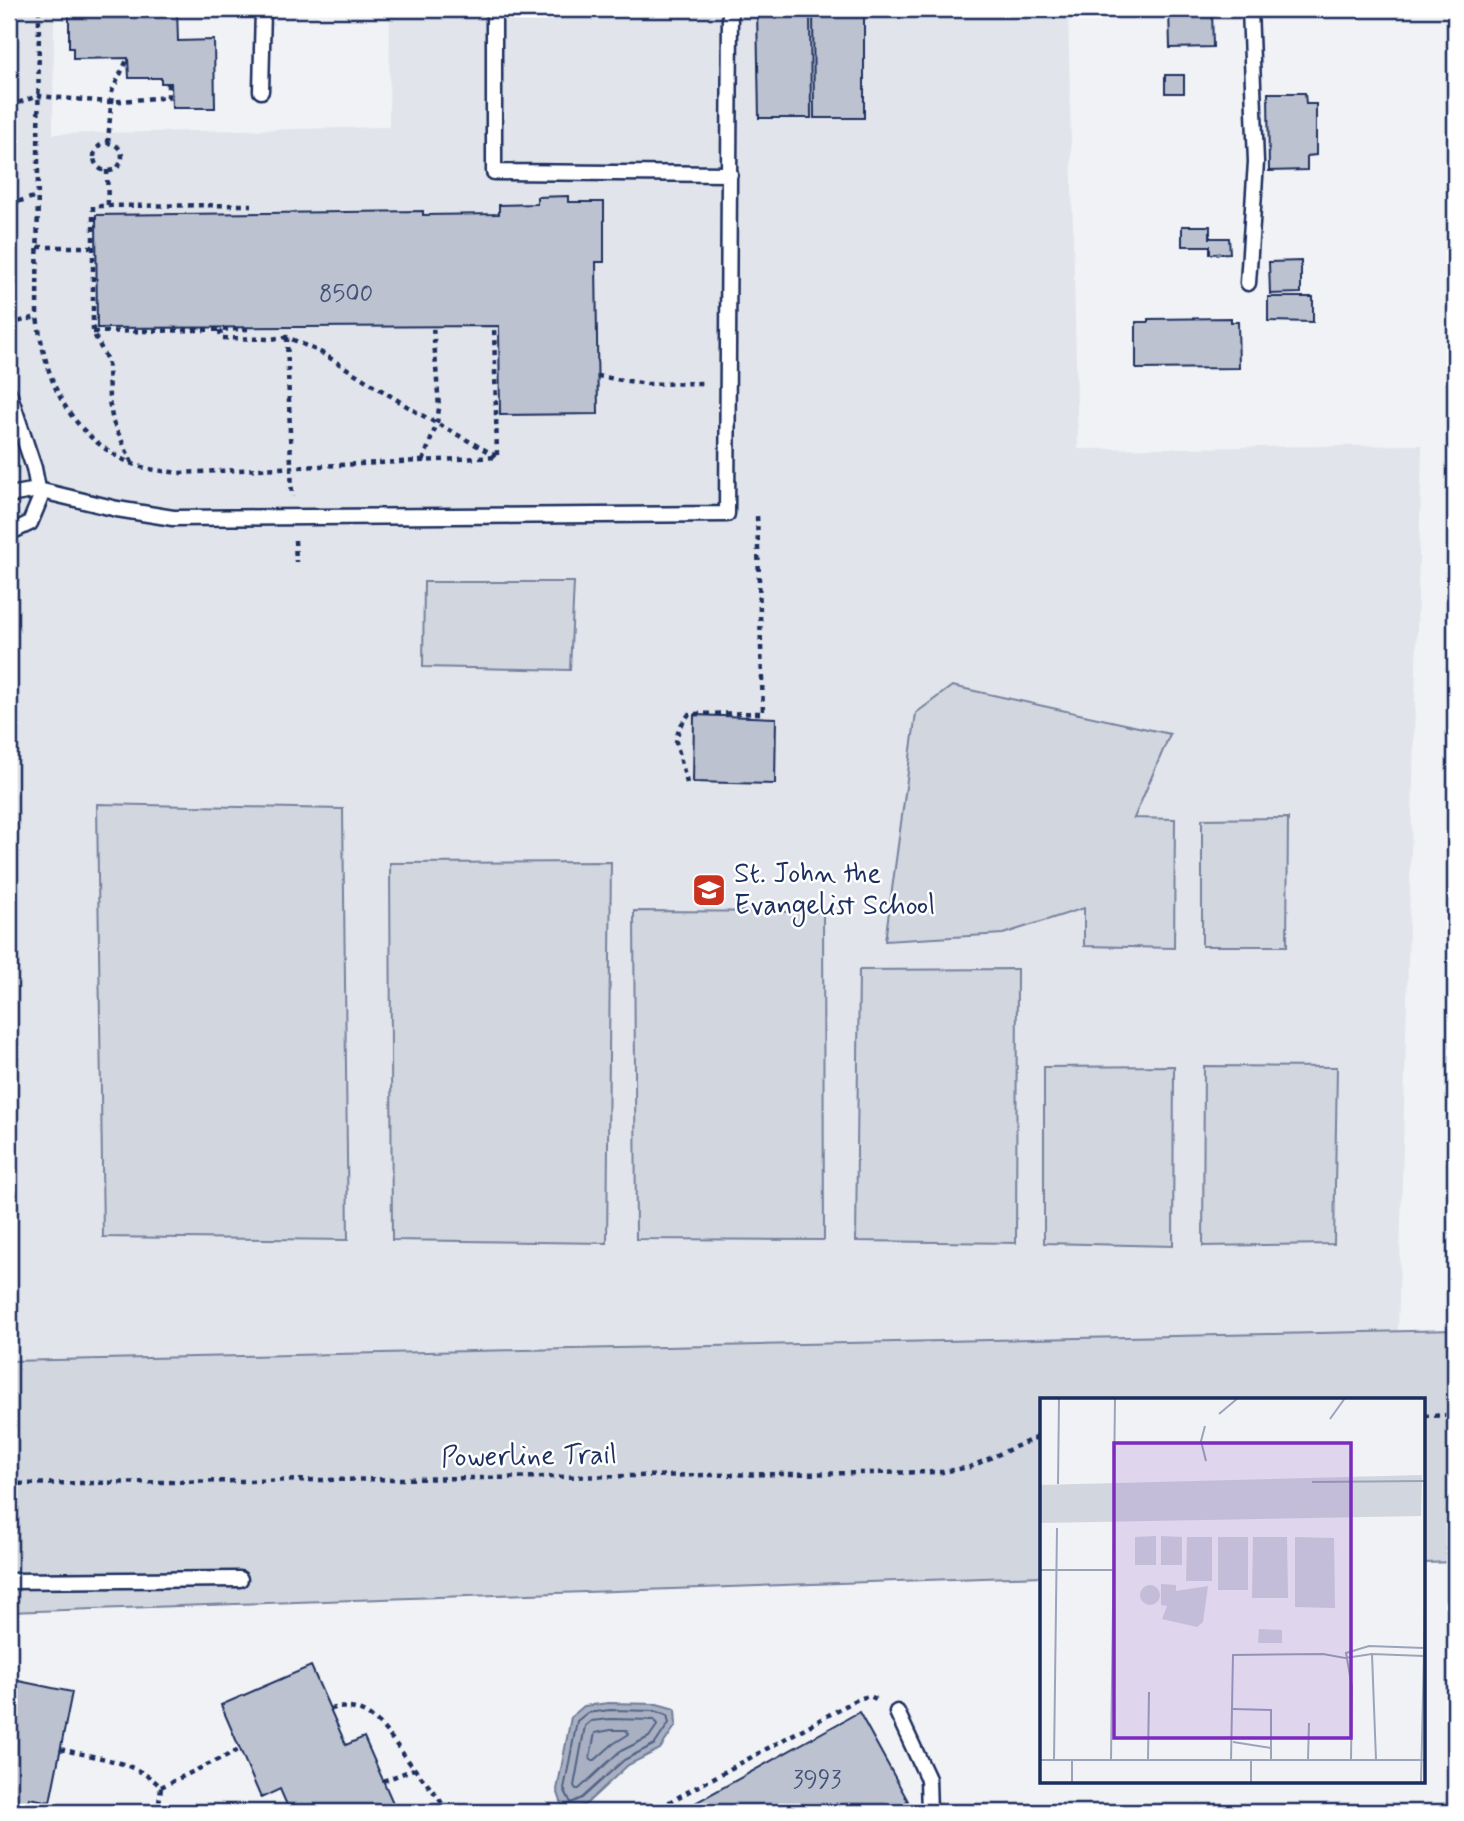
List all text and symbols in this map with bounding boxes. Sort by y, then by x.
house number: 8500 [319,279,373,310]
place label: St. John the Evangelist School [734,856,935,927]
school or university icon: St. John the Evangelist School [690,871,728,909]
inset map [1040,1398,1426,1783]
street label: Powerline Trail [441,1437,617,1477]
house number: 3993 [793,1765,841,1796]

